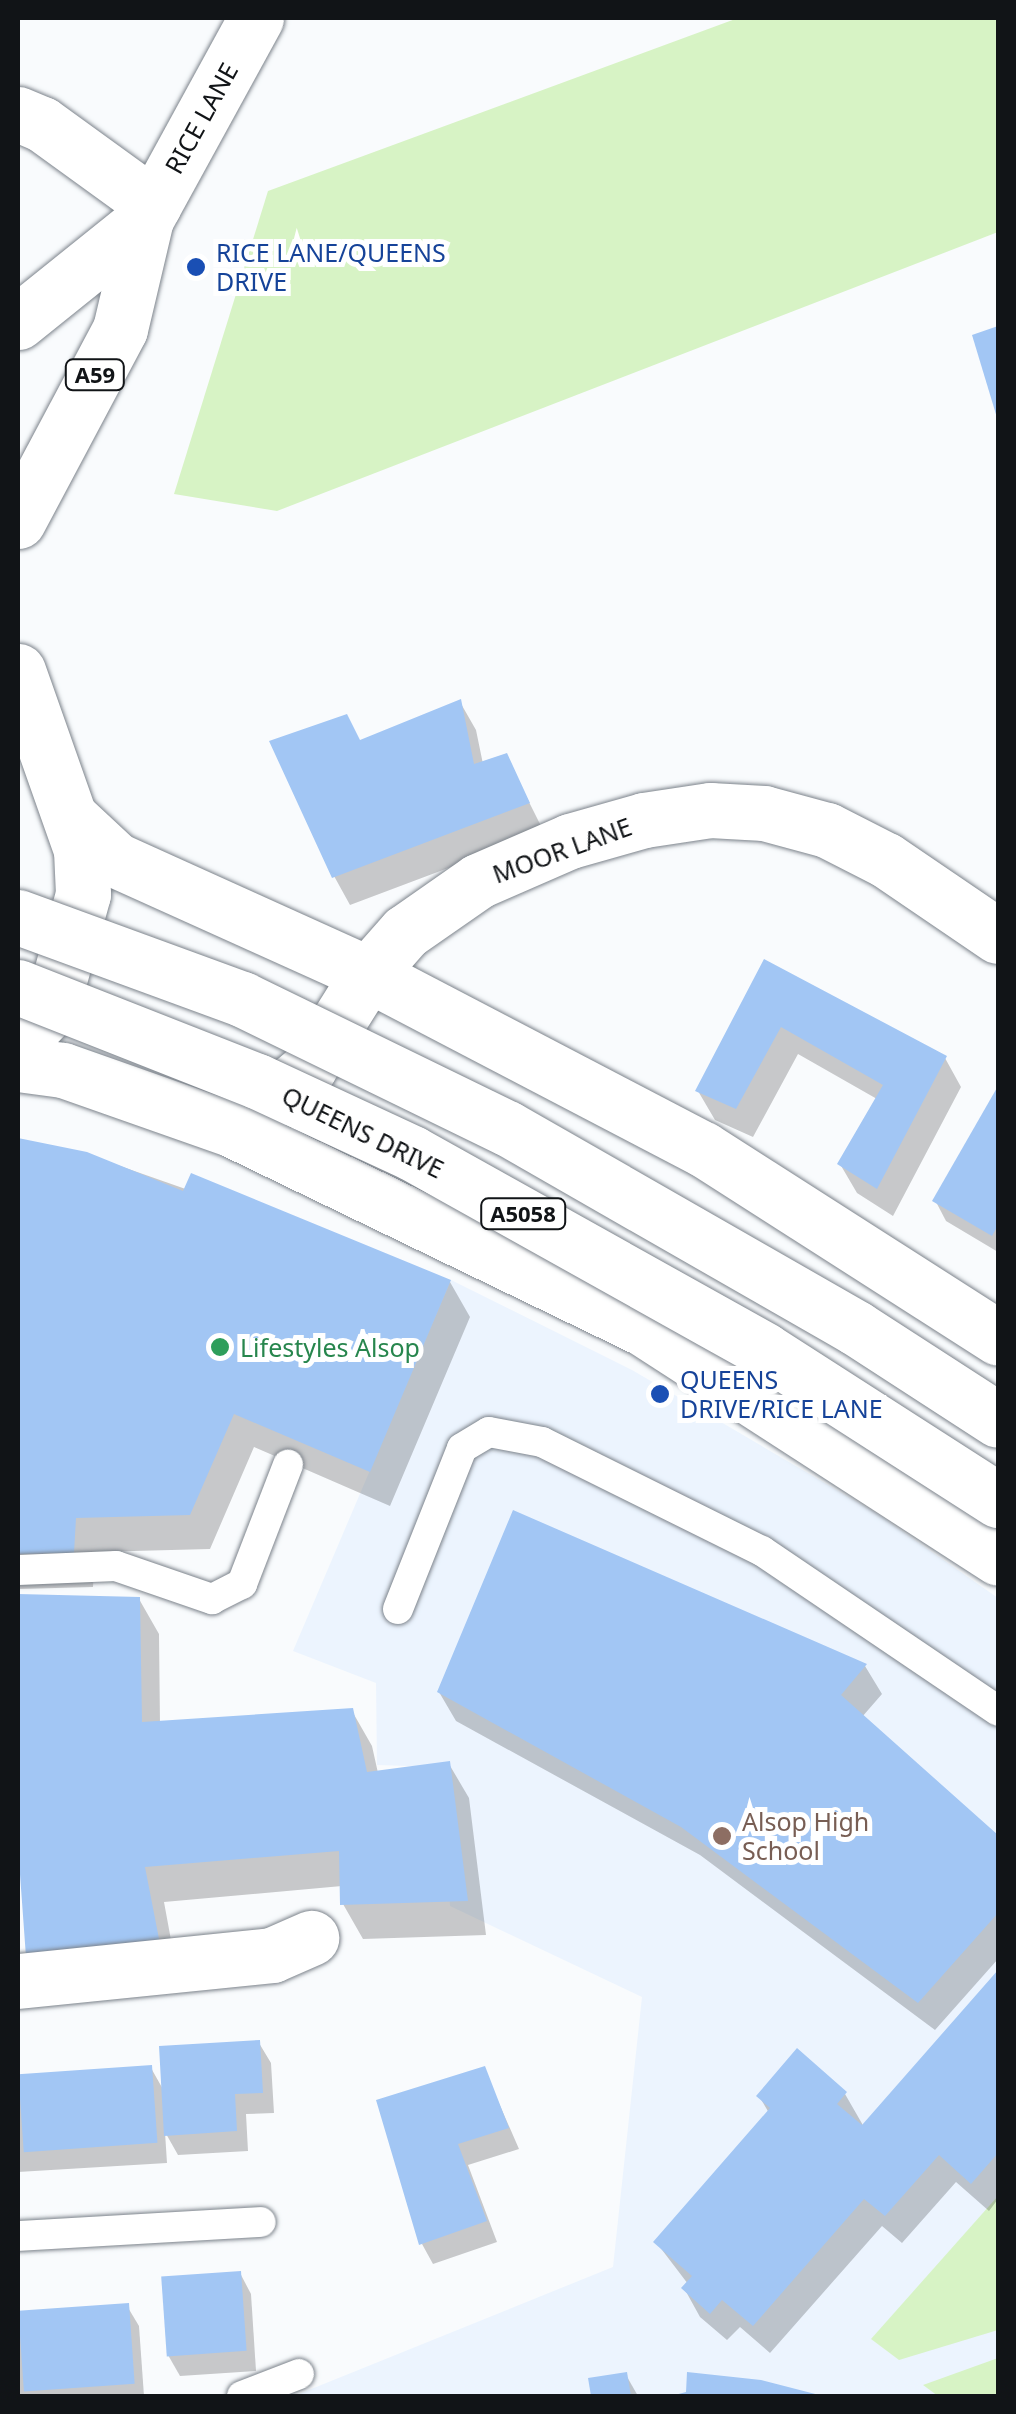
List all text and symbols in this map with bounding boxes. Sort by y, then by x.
street label: RICE LANE [158,57,244,179]
place label: RICE LANE/QUEENS DRIVE [216,238,446,297]
marker: RICE LANE/QUEENS DRIVE [185,256,207,278]
road number: A59 [62,358,128,392]
street label: MOOR LANE [488,811,636,889]
street label: QUEENS DRIVE [277,1080,449,1184]
road number: A5058 [478,1197,568,1231]
place label: Lifestyles Alsop [240,1332,420,1362]
marker: Lifestyles Alsop [209,1336,231,1358]
place label: QUEENS DRIVE/RICE LANE [680,1365,883,1424]
marker: QUEENS DRIVE/RICE LANE [649,1383,671,1405]
place label: Alsop High School [742,1807,869,1866]
marker: Alsop High School [711,1825,733,1847]

